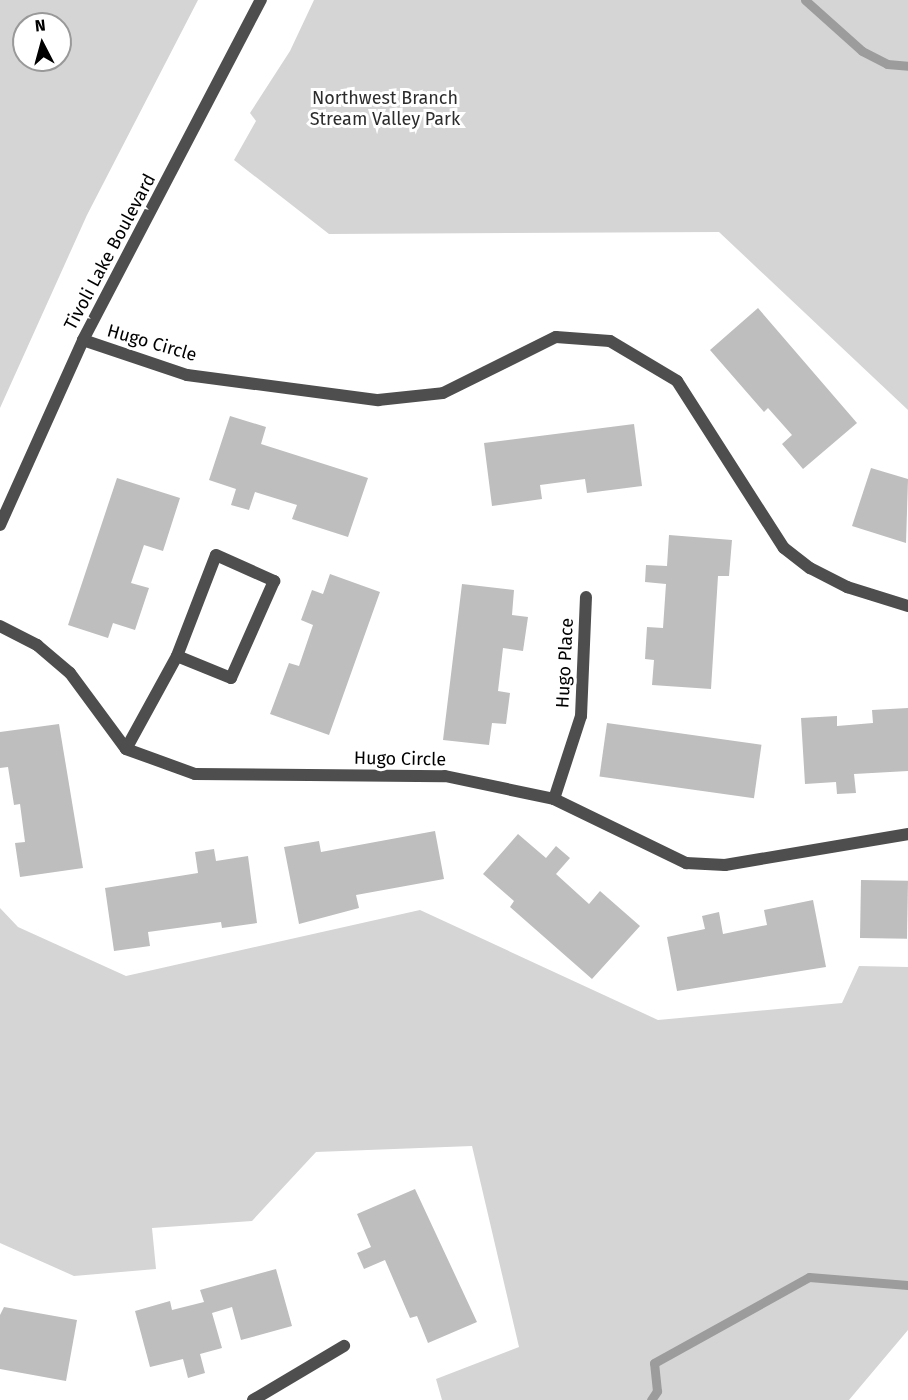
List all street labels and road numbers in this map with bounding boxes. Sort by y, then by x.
street label: Tivoli Lake Boulevard [60,170,160,334]
street label: Hugo Circle [105,320,199,366]
street label: Hugo Place [552,617,578,709]
street label: Hugo Circle [354,747,446,771]

